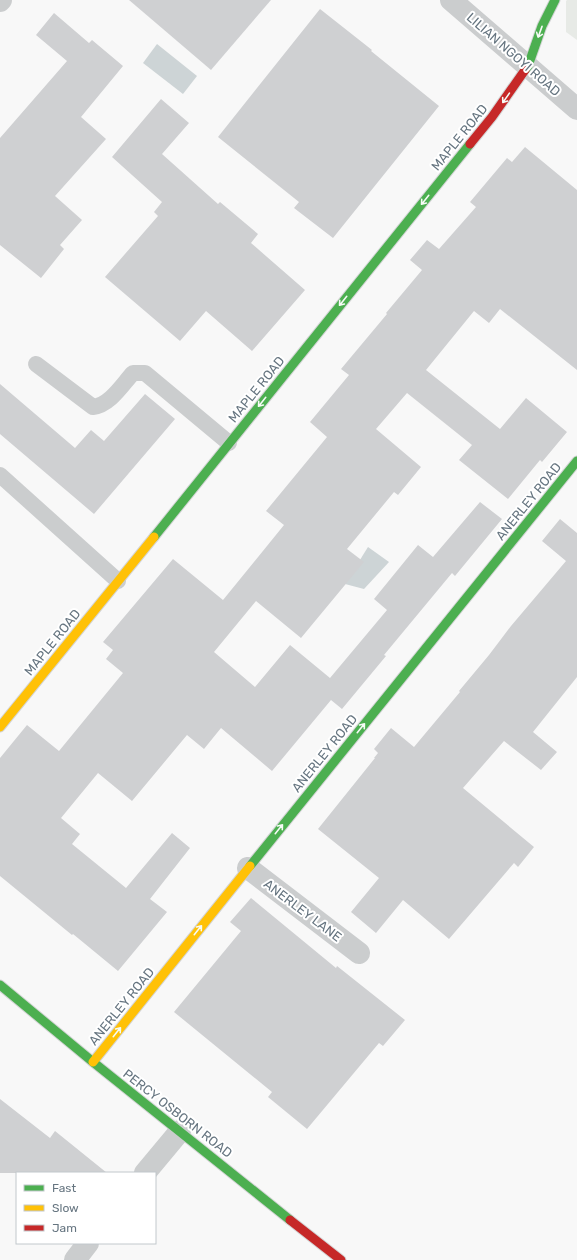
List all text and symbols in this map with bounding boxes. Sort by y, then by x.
street label: LILIAN NGOYI ROAD [464,10,563,99]
one-way arrow [535,26,543,38]
one-way arrow [501,92,509,104]
street label: MAPLE ROAD [428,101,491,173]
one-way arrow [421,194,430,205]
one-way arrow [339,296,348,307]
street label: MAPLE ROAD [225,353,288,425]
one-way arrow [257,397,266,408]
street label: ANERLEY ROAD [493,460,564,543]
street label: MAPLE ROAD [21,606,84,678]
street label: ANERLEY ROAD [289,712,360,795]
one-way arrow [357,722,366,733]
one-way arrow [275,823,284,834]
street label: ANERLEY LANE [261,876,345,945]
one-way arrow [194,925,202,936]
street label: ANERLEY ROAD [86,965,157,1048]
one-way arrow [113,1026,121,1037]
street label: PERCY OSBORN ROAD [120,1066,235,1161]
legend [16,1172,156,1244]
text: Fast [52,1181,76,1195]
text: Slow [52,1201,79,1215]
text: Jam [52,1221,77,1235]

